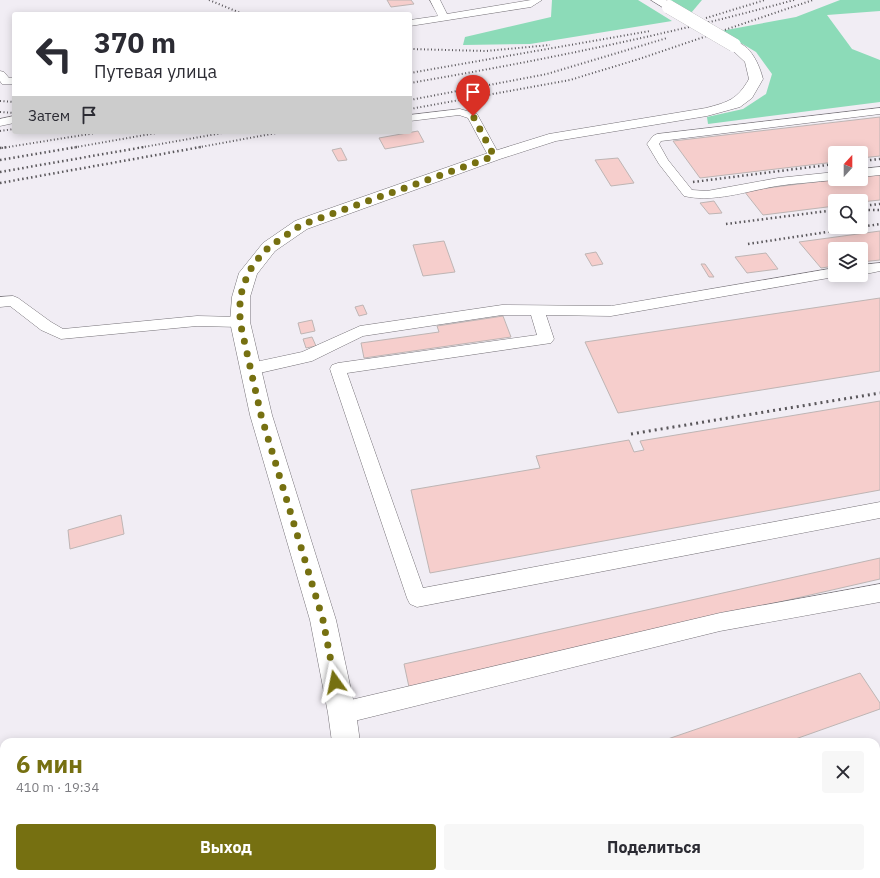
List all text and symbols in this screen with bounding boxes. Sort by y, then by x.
text: 370 m [94,24,176,61]
icon: left [28,28,80,80]
text: Путевая улица [94,60,217,83]
pin [456,75,490,116]
icon: arrive [462,81,484,103]
icon: arrive [78,104,100,126]
text: Затем [28,106,70,125]
north arrow [828,146,868,186]
map controls [828,146,868,282]
button: search [828,194,868,234]
button: layers [828,242,868,282]
position arrow [314,661,356,703]
text: 6 мин [16,748,83,780]
button: close [822,751,864,793]
text: 410 m · 19:34 [16,779,99,796]
button: Выход [16,824,436,870]
button: Поделиться [444,824,864,870]

